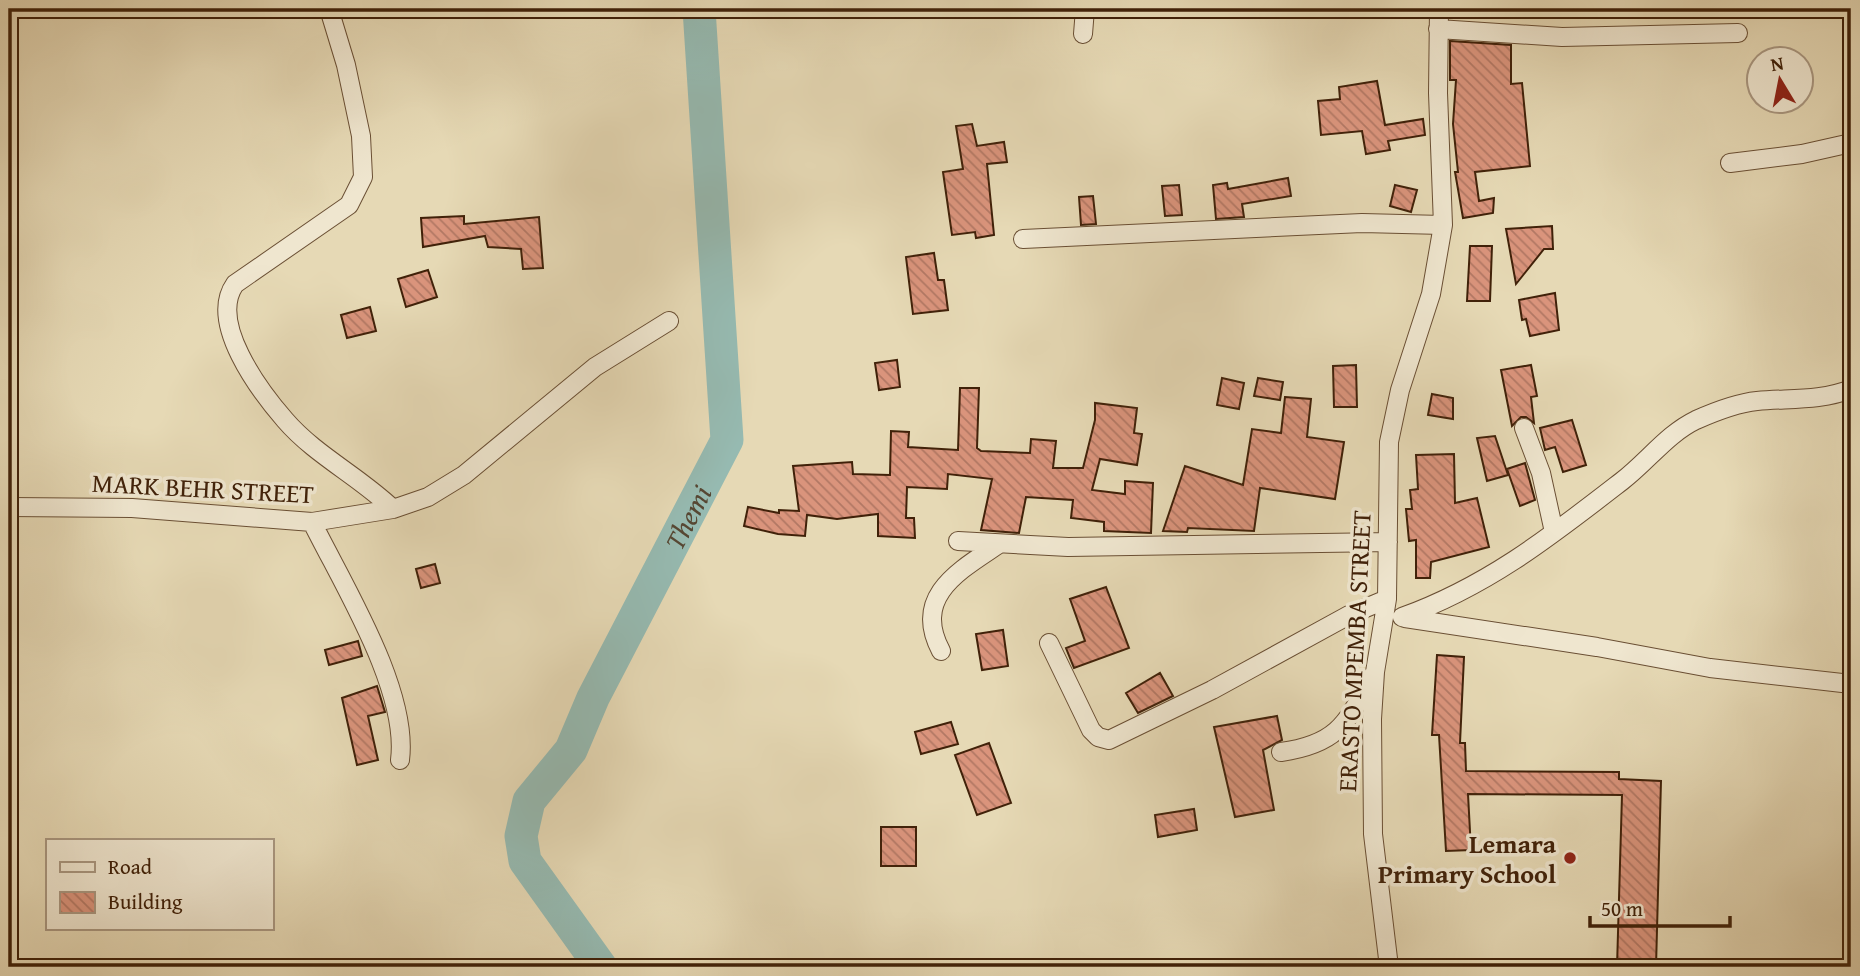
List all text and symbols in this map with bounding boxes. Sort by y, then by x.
north arrow [1744,46,1814,116]
text: N [1768,48,1786,78]
street label: MARK BEHR STREET [91,463,315,513]
water label: Themi [653,478,721,557]
street label: ERASTO MPEMBA STREET [1327,509,1381,793]
place label: Lemara Primary School [1378,824,1557,893]
legend [46,839,273,930]
marker: Lemara Primary School [1562,850,1578,866]
text: Road [108,851,153,882]
scale bar [1590,885,1730,929]
text: Building [108,886,183,917]
text: 50 m [1601,893,1643,924]

